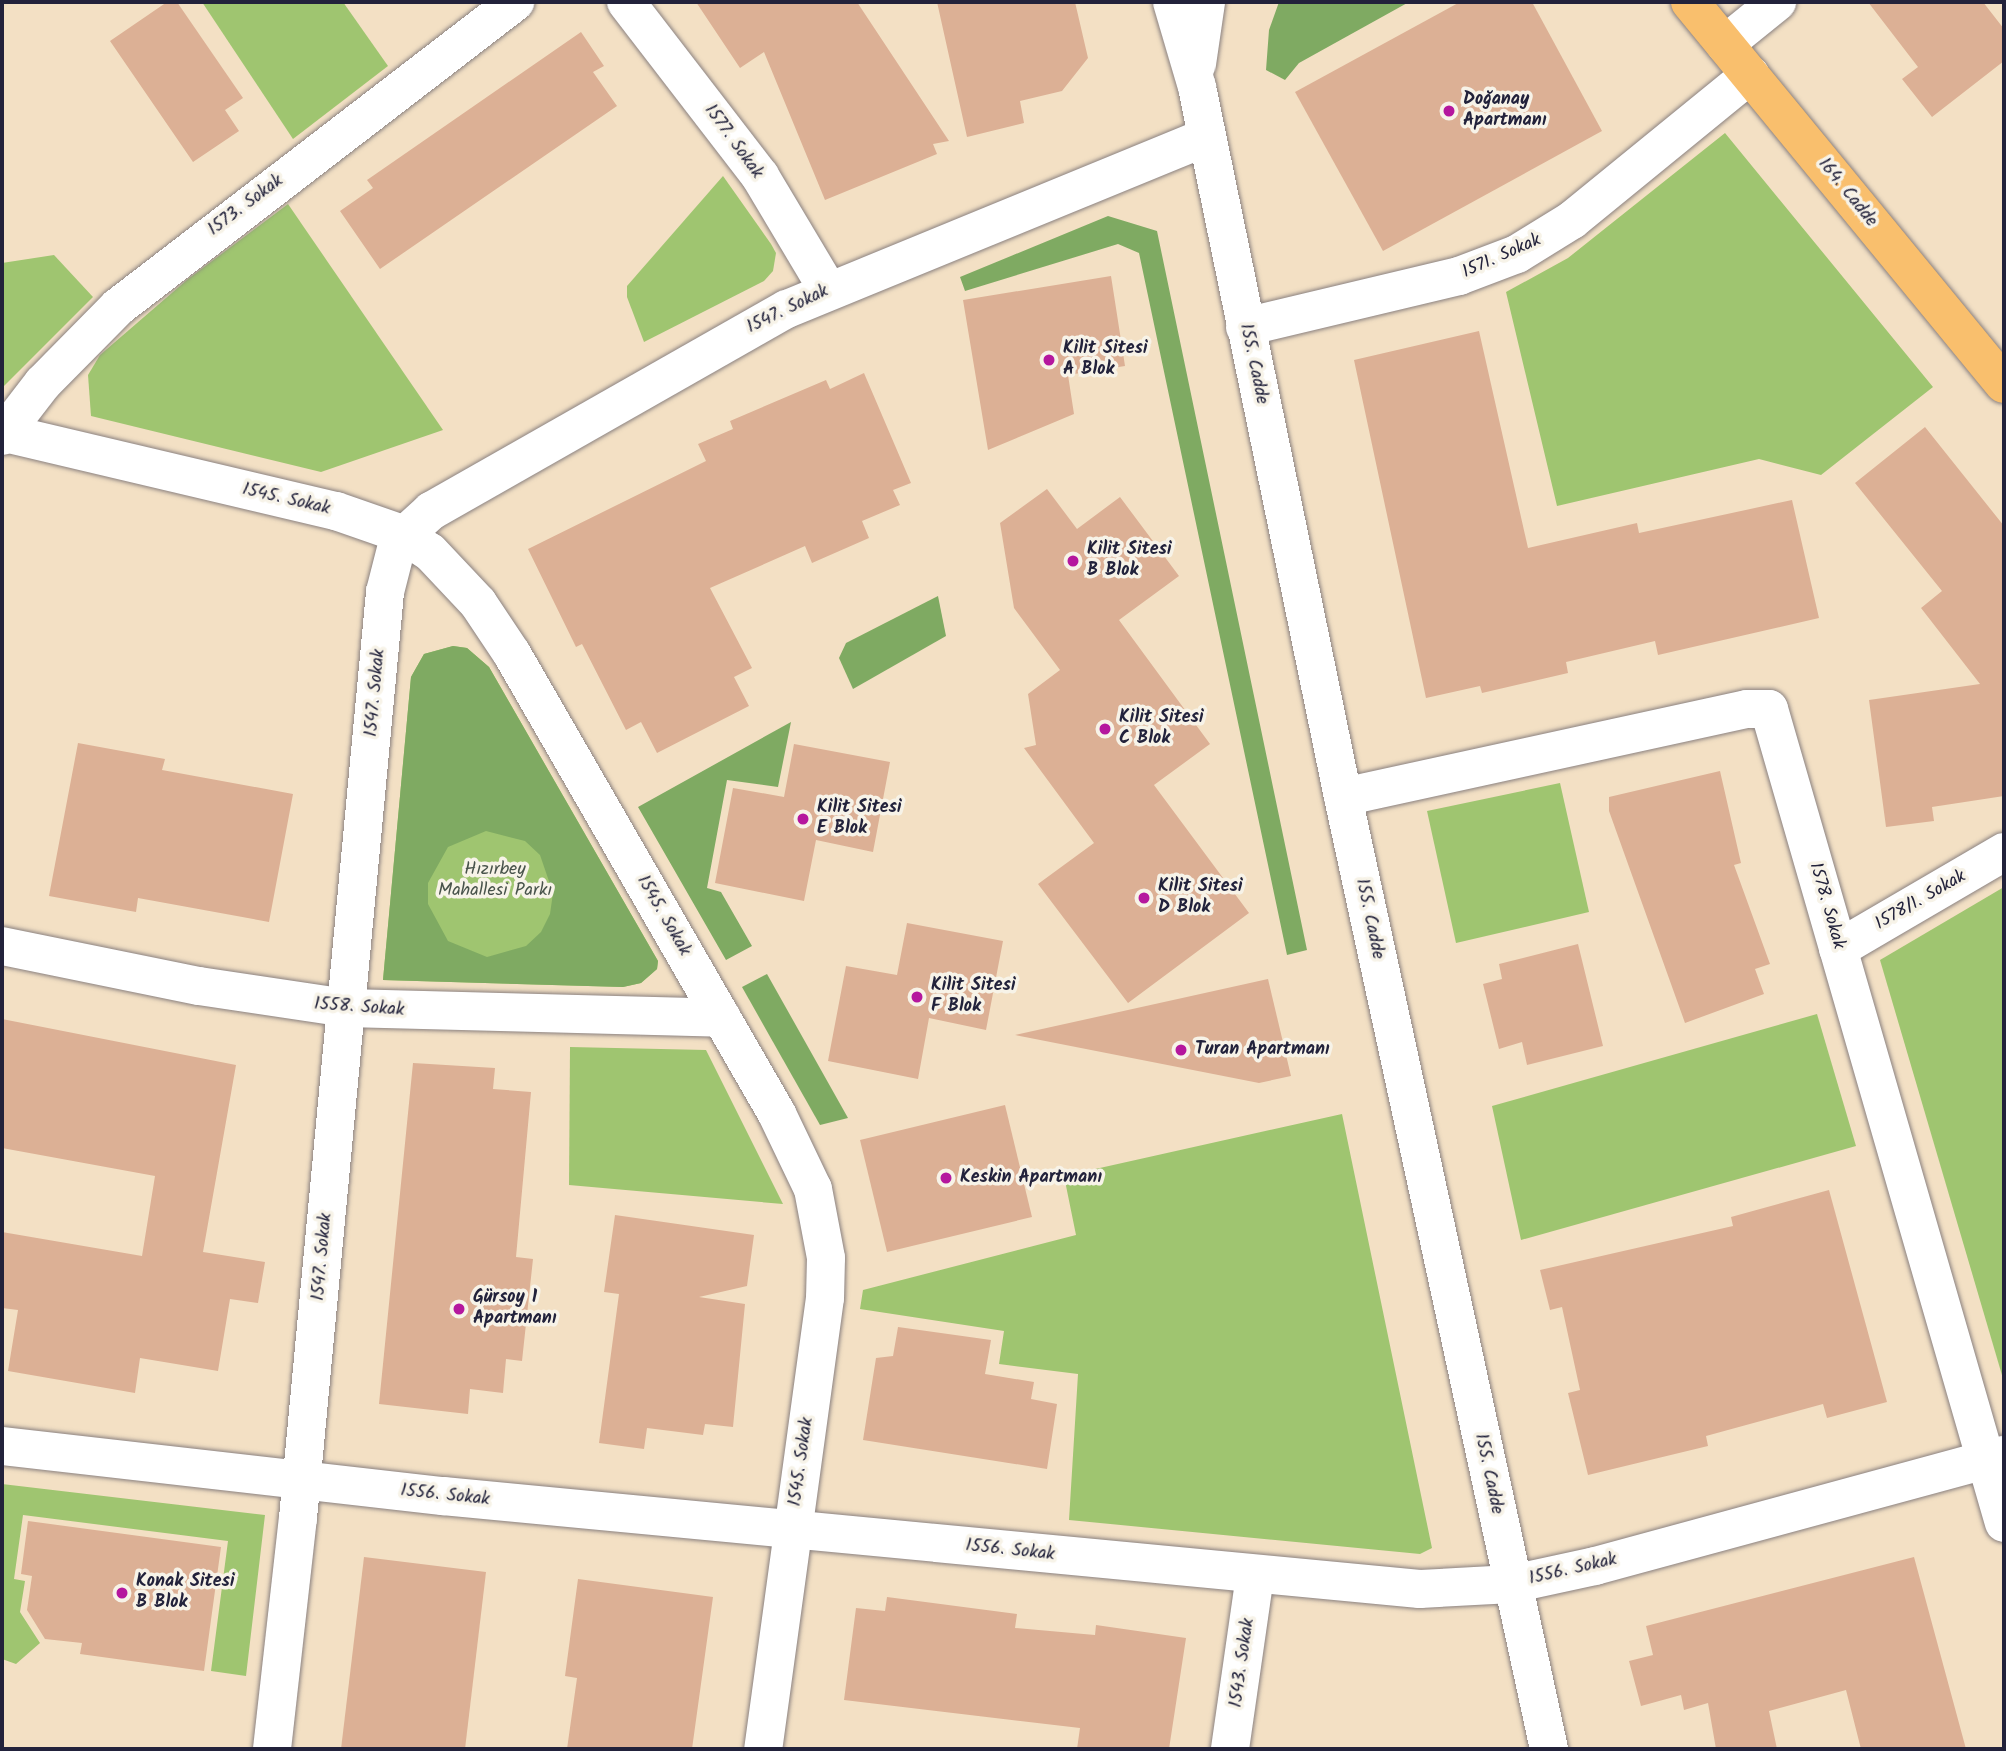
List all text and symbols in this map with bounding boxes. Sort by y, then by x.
place label: Doğanay Apartmanı [1463,90,1546,132]
street label: 1577. Sokak [699,101,767,183]
marker: Doğanay Apartmanı [1441,103,1457,119]
street label: 164. Cadde [1813,154,1881,232]
street label: 1573. Sokak [204,171,288,241]
street label: 1571. Sokak [1459,230,1545,284]
street label: 1547. Sokak [744,281,832,339]
street label: 155. Cadde [1234,322,1272,406]
place label: Kilit Sitesi A Blok [1063,339,1148,382]
marker: Kilit Sitesi A Blok [1041,352,1057,368]
street label: 1545. Sokak [240,479,332,521]
place label: Kilit Sitesi B Blok [1087,540,1172,582]
marker: Kilit Sitesi B Blok [1065,553,1081,569]
street label: 1547. Sokak [361,648,391,738]
place label: Kilit Sitesi C Blok [1119,708,1204,750]
marker: Kilit Sitesi C Blok [1097,721,1113,737]
place label: Kilit Sitesi E Blok [817,798,902,840]
marker: Kilit Sitesi E Blok [795,811,811,827]
park label: Hızırbey Mahallesi Parkı [438,860,552,903]
street label: 1578. Sokak [1803,860,1849,952]
street label: 1578/1. Sokak [1872,866,1970,936]
street label: 1545. Sokak [631,872,695,960]
place label: Kilit Sitesi D Blok [1158,877,1243,920]
street label: 155. Cadde [1350,877,1388,961]
marker: Kilit Sitesi D Blok [1136,890,1152,906]
place label: Kilit Sitesi F Blok [931,976,1016,1018]
marker: Kilit Sitesi F Blok [909,989,925,1005]
street label: 1558. Sokak [313,994,405,1022]
place label: Turan Apartmanı [1195,1039,1330,1061]
marker: Turan Apartmanı [1173,1042,1189,1058]
place label: Keskin Apartmanı [960,1167,1102,1189]
marker: Keskin Apartmanı [938,1170,954,1186]
street label: 1547. Sokak [308,1212,338,1302]
place label: Gürsoy 1 Apartmanı [473,1288,556,1330]
marker: Gürsoy 1 Apartmanı [451,1301,467,1317]
street label: 1545. Sokak [785,1416,819,1508]
street label: 155. Cadde [1469,1432,1507,1516]
street label: 1556. Sokak [399,1481,491,1511]
street label: 1556. Sokak [964,1536,1056,1566]
street label: 1556. Sokak [1527,1549,1619,1591]
place label: Konak Sitesi B Blok [136,1572,235,1614]
marker: Konak Sitesi B Blok [114,1585,130,1601]
street label: 1543. Sokak [1226,1617,1260,1709]

